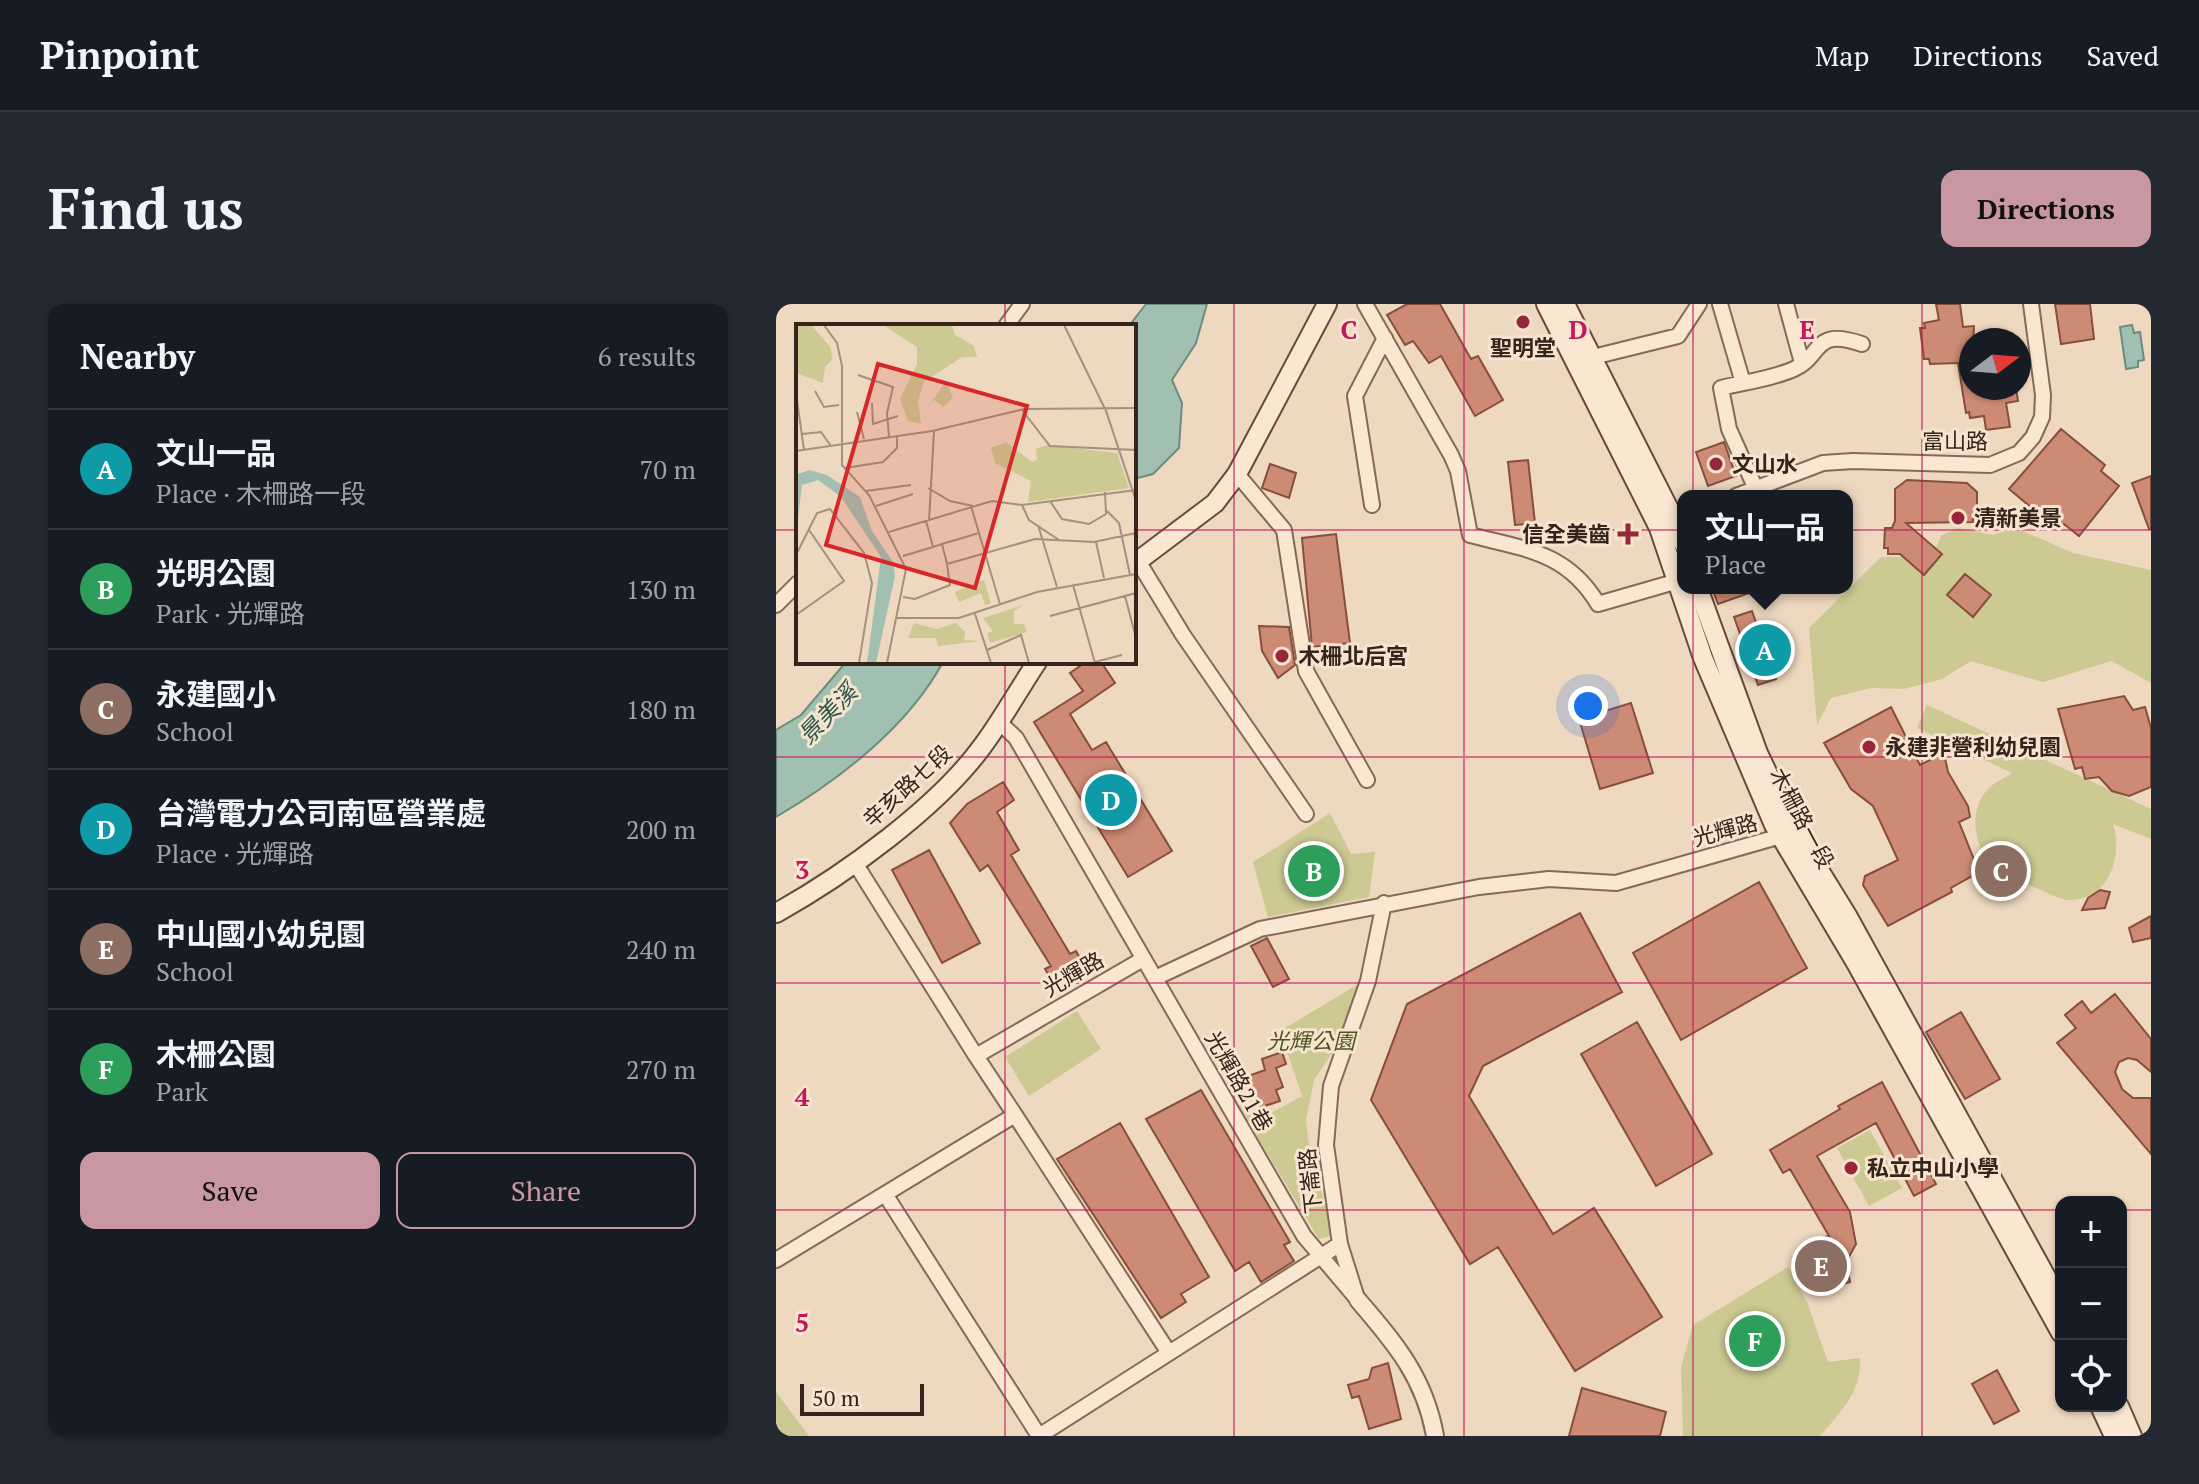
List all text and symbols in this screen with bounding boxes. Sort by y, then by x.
text: Pinpoint [40,30,199,80]
text: Map [1815,37,1869,74]
text: Directions [1913,37,2043,74]
text: Saved [2087,37,2159,74]
button: Directions [1941,170,2151,247]
text: Find us [48,171,244,245]
text: C [1341,312,1357,346]
text: D [1568,312,1588,346]
text: E [1799,312,1815,346]
marker: 聖明堂 [1514,313,1532,331]
inset map [796,324,1136,664]
north arrow [1959,328,2031,400]
place label: 聖明堂 [1490,333,1556,362]
text: Nearby [80,334,195,379]
text: 6 results [598,339,696,373]
street label: 富山路 [1922,426,1988,455]
text: 文山一品 [156,433,276,473]
place label: 文山水 [1732,449,1798,478]
text: A [97,452,115,486]
text: 70 m [640,452,696,486]
marker: 文山水 [1707,455,1725,473]
text: Place · 木柵路一段 [156,476,366,510]
popup [1677,490,1853,594]
place label: 清新美景 [1974,503,2062,532]
text: 文山一品 [1705,507,1825,547]
marker: 清新美景 [1949,509,1967,527]
place label: 信全美齒 [1522,519,1610,548]
marker: 信全美齒 [1617,523,1639,545]
text: Place [1705,547,1766,581]
text: 光明公園 [156,553,276,593]
text: B [98,572,114,606]
text: 130 m [626,572,696,606]
text: Park · 光輝路 [156,596,305,630]
pin: A [1739,620,1791,680]
place label: 木柵北后宮 [1298,641,1408,670]
marker: 木柵北后宮 [1273,647,1291,665]
text: 永建國小 [156,674,276,714]
water label: 景美溪 [791,674,866,750]
your location [1568,686,1608,726]
text: C [98,692,114,726]
text: 180 m [626,692,696,726]
text: School [156,714,234,748]
place label: 永建非營利幼兒園 [1885,732,2061,761]
street label: 辛亥路七段 [856,738,957,833]
marker: 永建非營利幼兒園 [1860,738,1878,756]
street label: 木柵路一段 [1764,762,1841,873]
pin: D [1085,770,1137,830]
text: 台灣電力公司南區營業處 [156,793,486,833]
street label: 光輝路 [1689,807,1761,852]
text: D [96,812,116,846]
text: 200 m [626,812,696,846]
text: Place · 光輝路 [156,836,314,870]
pin: B [1288,841,1340,901]
pin: C [1975,841,2027,901]
text: 3 [795,852,809,886]
text: 中山國小幼兒園 [156,914,366,954]
text: E [98,932,114,966]
text: 240 m [626,932,696,966]
street label: 光輝路 [1037,945,1109,1003]
text: School [156,954,234,988]
street label: 光輝路21巷 [1199,1025,1280,1136]
park label: 光輝公園 [1267,1026,1358,1055]
text: 木柵公園 [156,1034,276,1074]
text: F [99,1052,113,1086]
text: 270 m [626,1052,696,1086]
text: Park [156,1074,208,1108]
text: 4 [795,1079,810,1113]
street label: 下崙路 [1292,1147,1327,1215]
button: Save [80,1152,380,1229]
button: Share [396,1152,696,1229]
place label: 私立中山小學 [1867,1153,1999,1182]
marker: 私立中山小學 [1842,1159,1860,1177]
map controls [2055,1196,2127,1412]
button: + [2055,1196,2127,1268]
pin: E [1795,1236,1847,1296]
button: − [2055,1268,2127,1340]
text: 5 [795,1305,809,1339]
pin: F [1729,1311,1781,1371]
button: locate [2055,1340,2127,1412]
scale bar [800,1380,924,1416]
text: 50 m [812,1383,860,1412]

